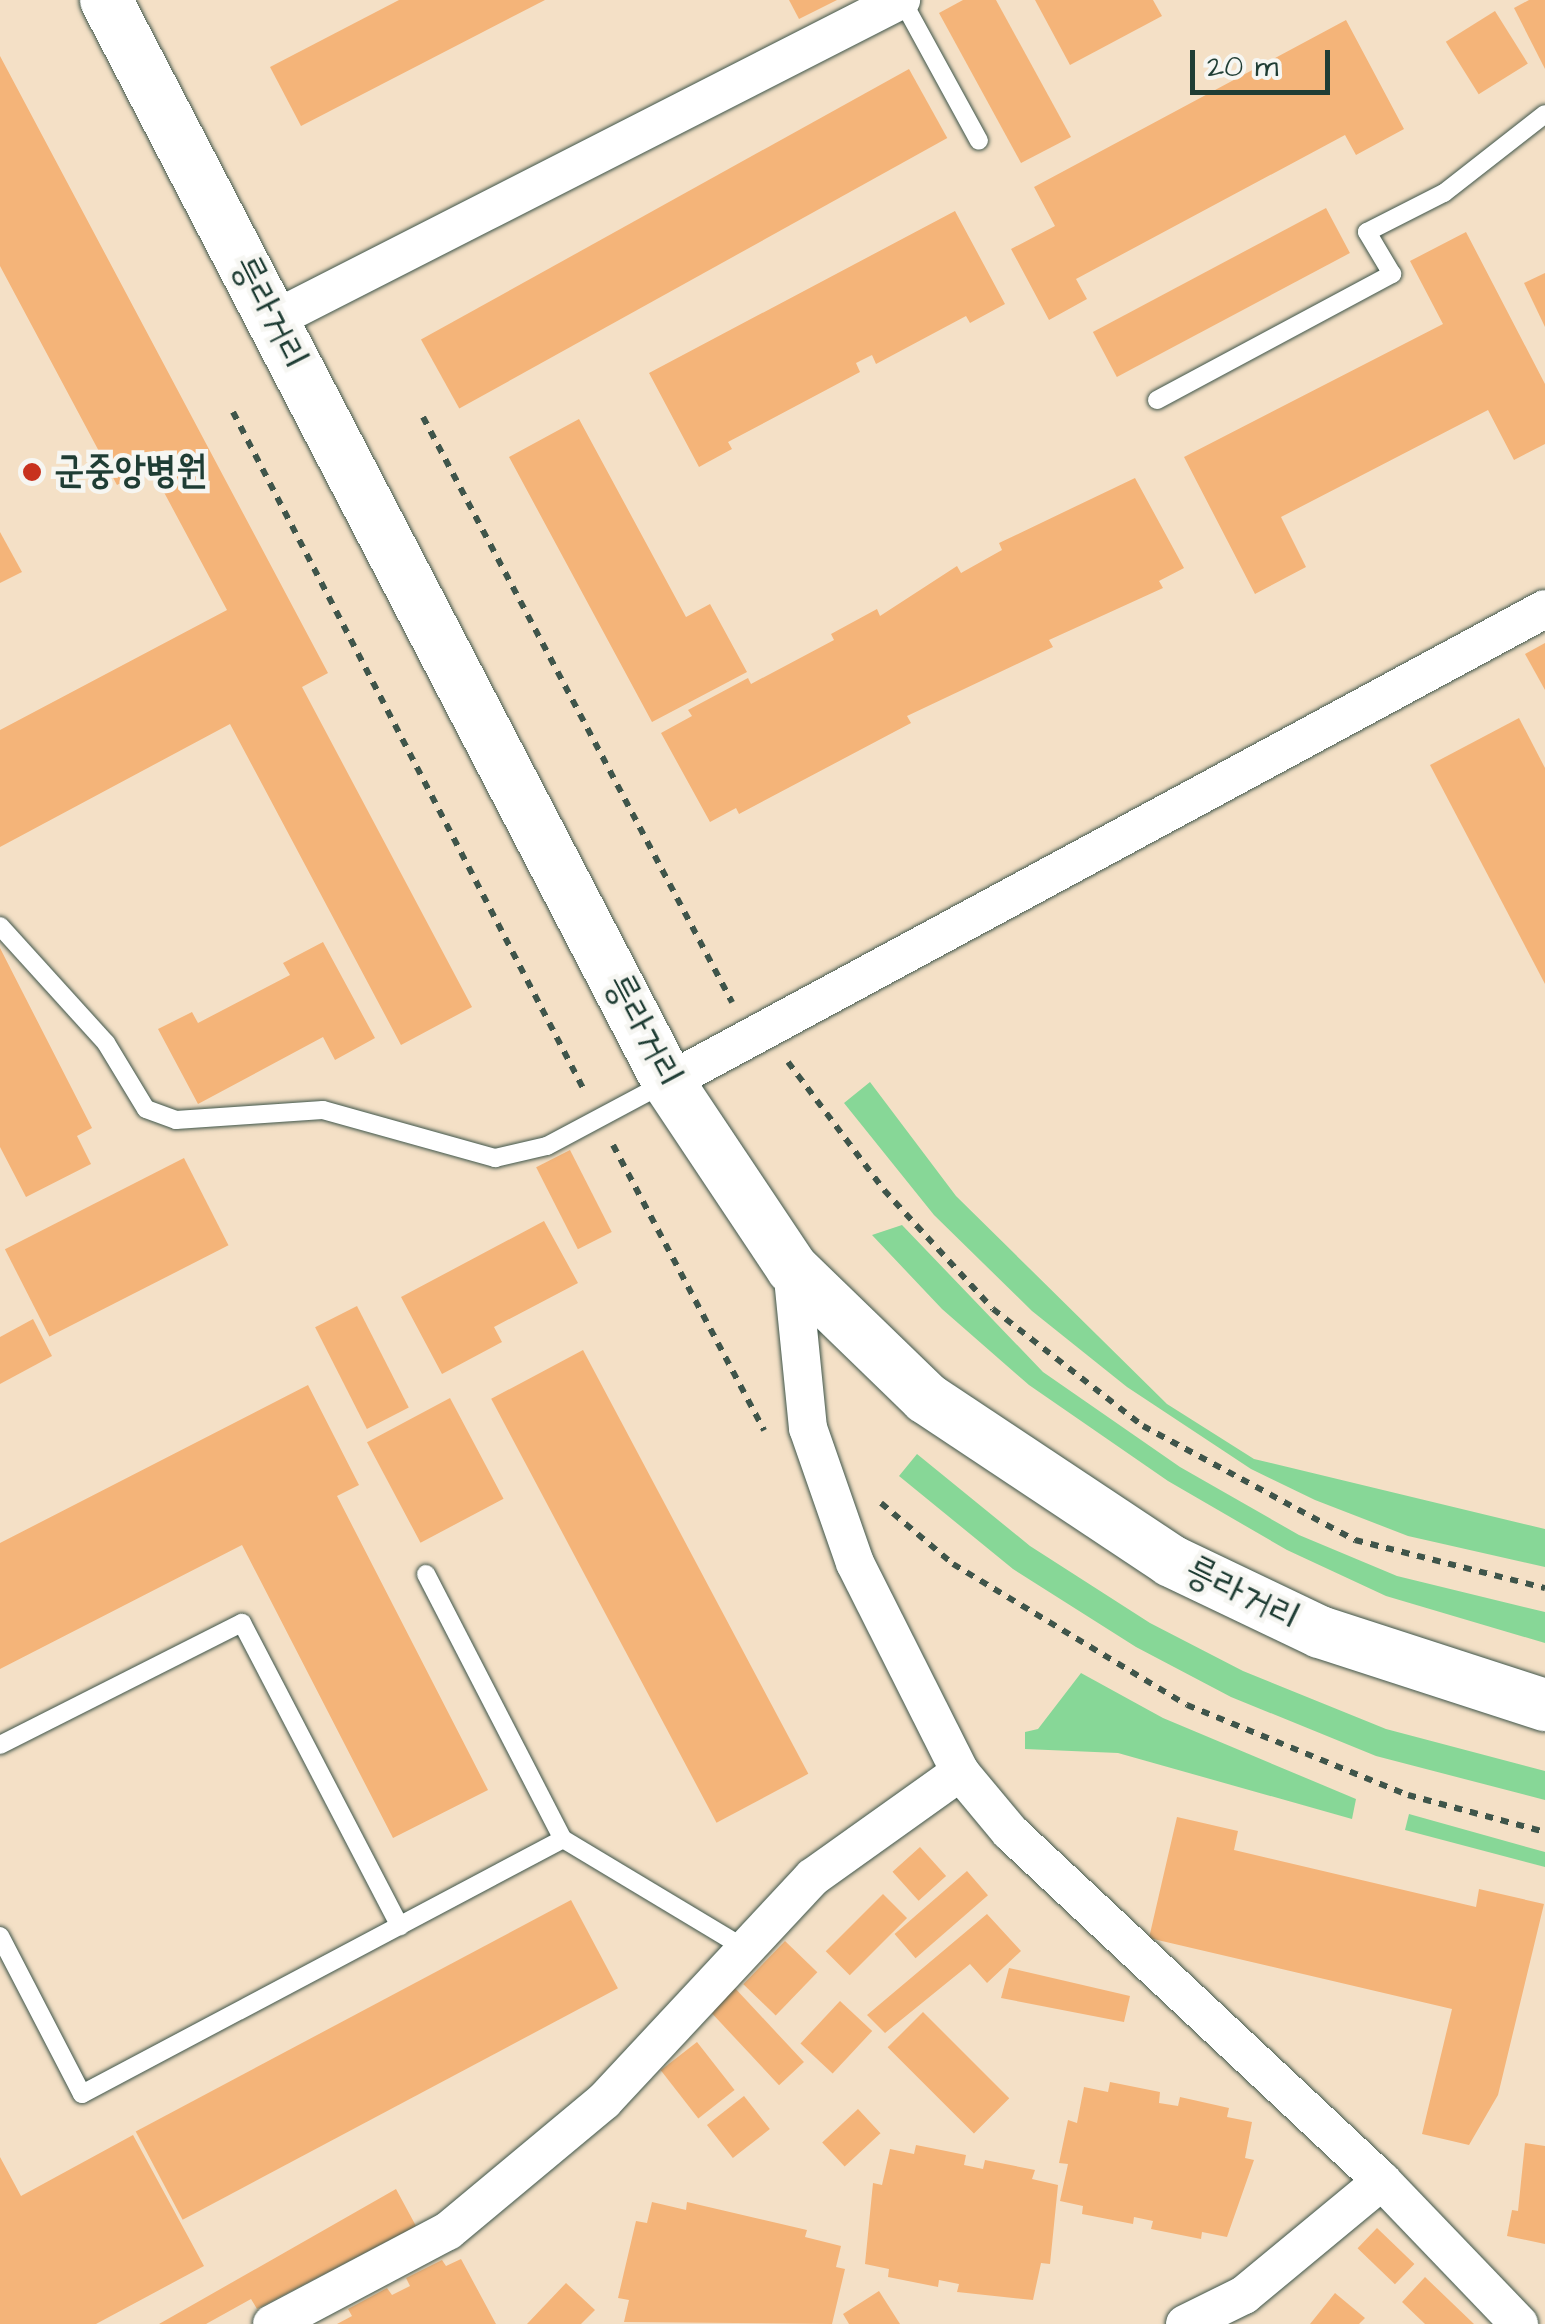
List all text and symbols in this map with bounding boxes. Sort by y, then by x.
scale bar [1195,30,1335,92]
text: 20 m [1207,46,1278,88]
street label: 릉라거리 [221,248,317,378]
place label: 군중앙병원 [54,449,207,495]
marker: 군중앙병원 [19,459,45,485]
street label: 릉라거리 [594,966,692,1096]
street label: 릉라거리 [1177,1548,1307,1642]

